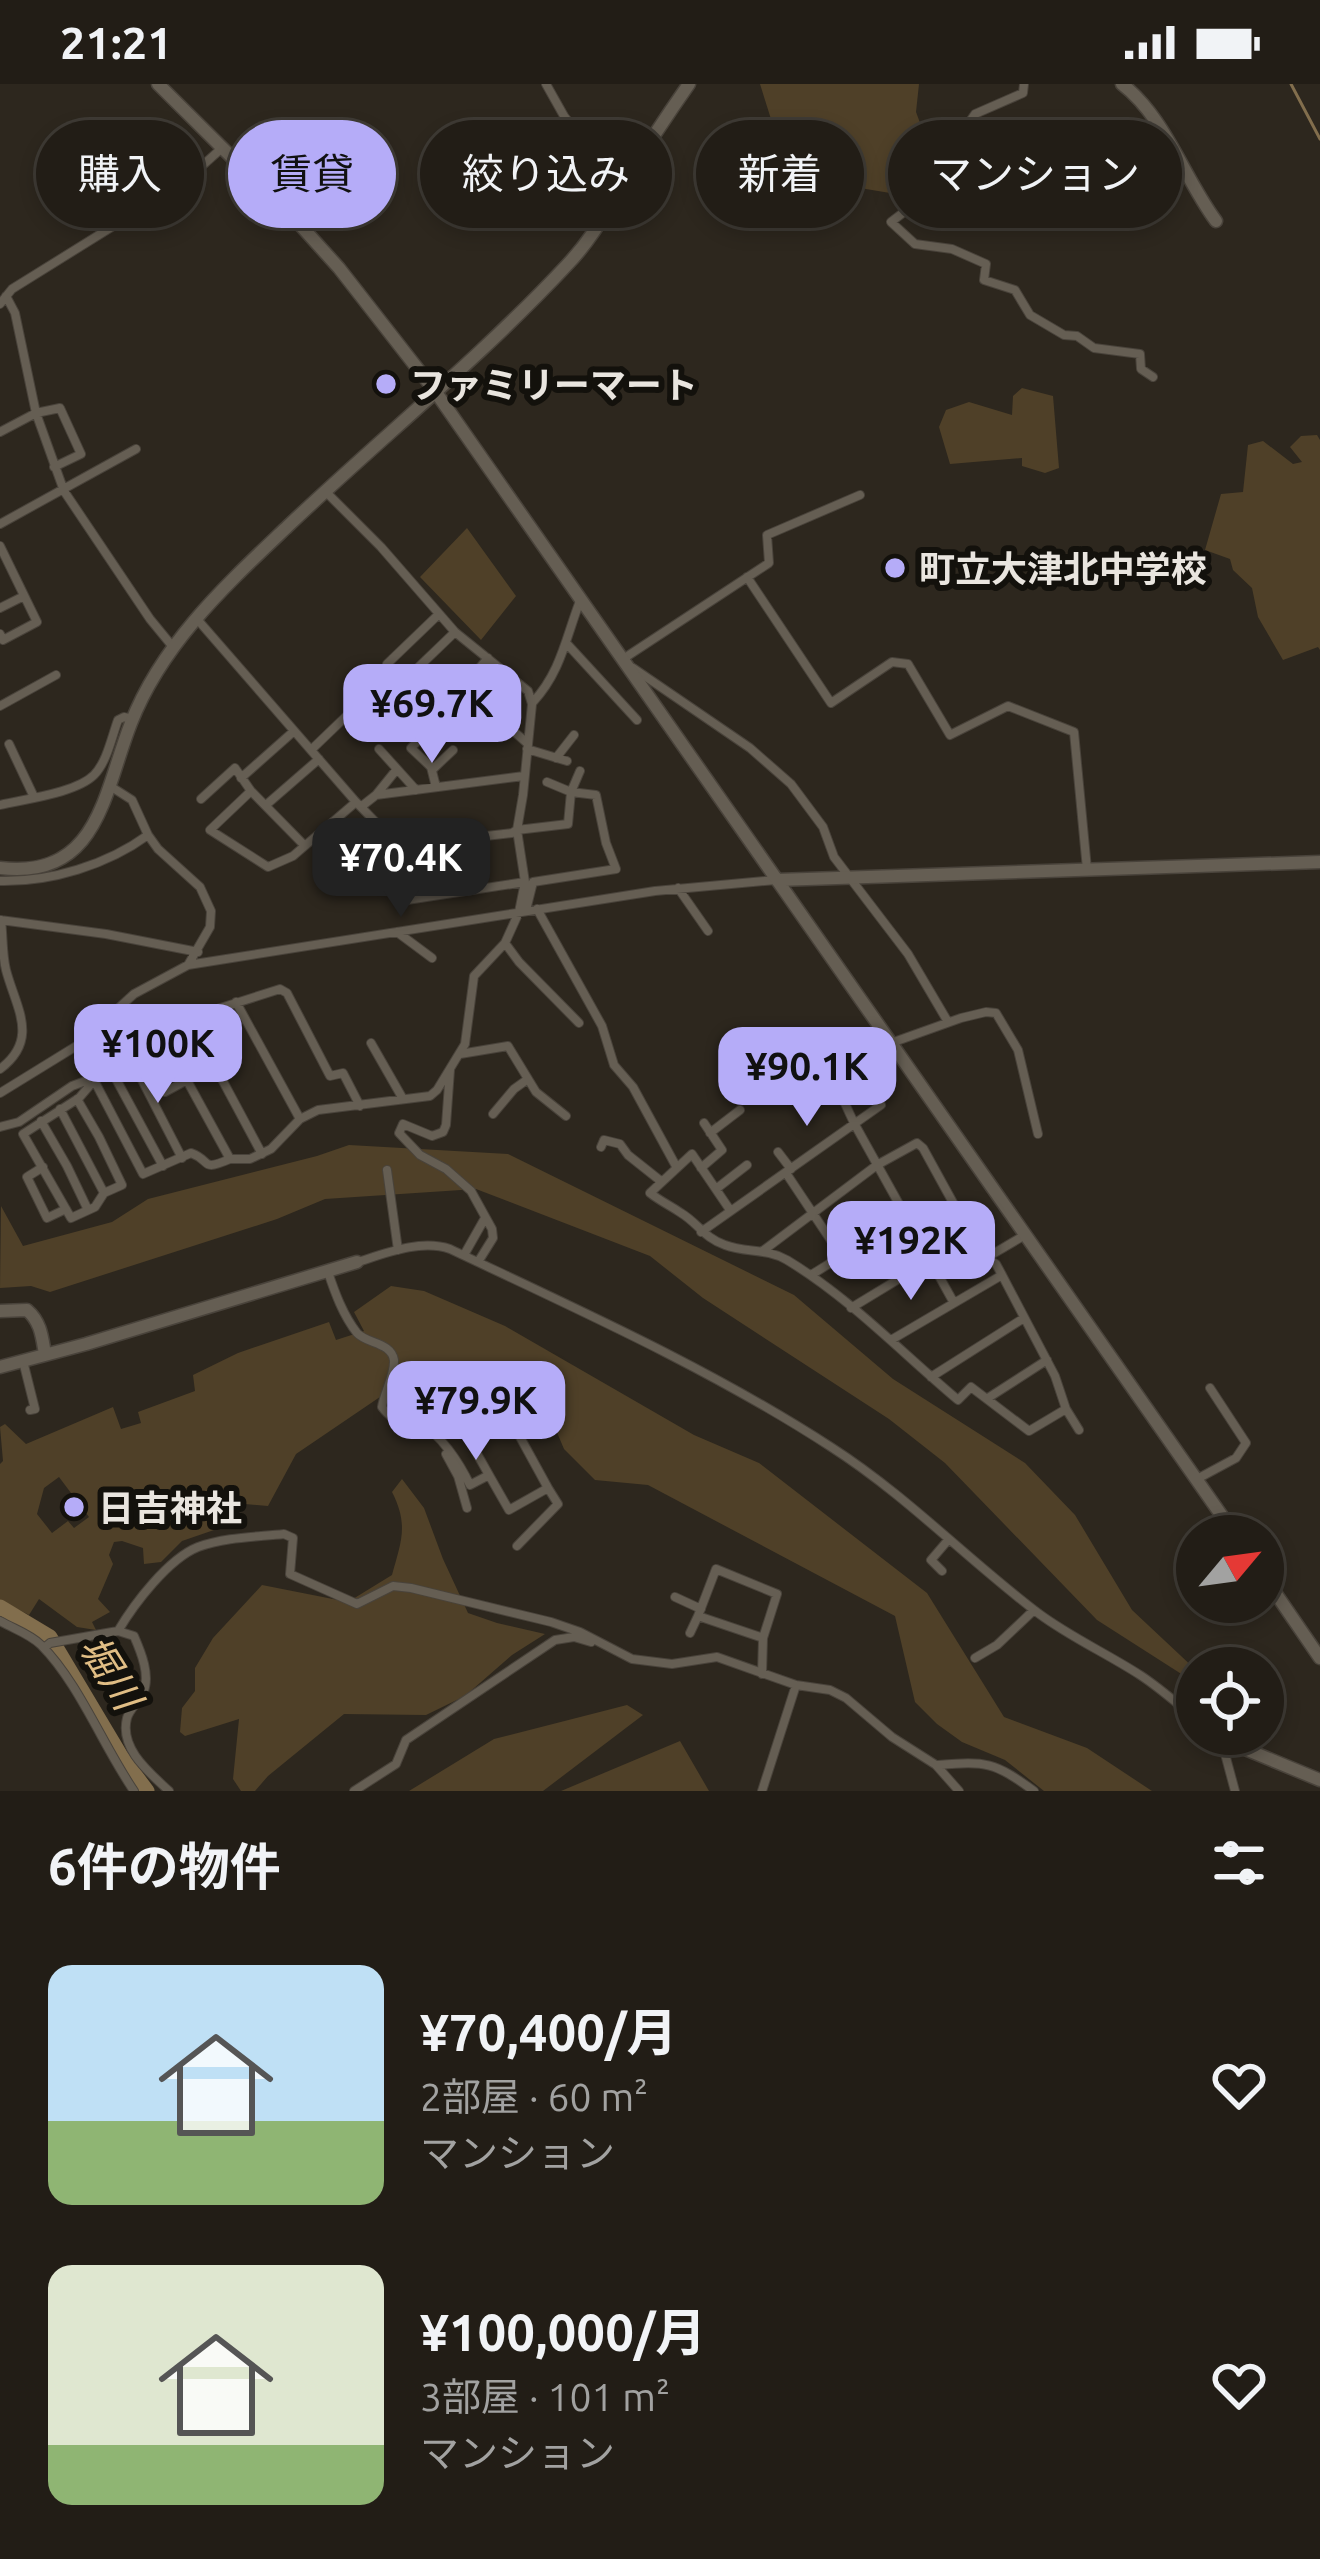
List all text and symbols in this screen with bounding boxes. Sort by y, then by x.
text: 21:21 [60,17,173,68]
chip: 購入 [36,120,204,228]
chip: 賃貸 [228,120,396,228]
chip: 絞り込み [420,120,672,228]
chip: 新着 [696,120,864,228]
chip: マンション [888,120,1182,228]
place label: ファミリーマート [410,364,698,405]
marker: ファミリーマート [373,371,399,397]
place label: 町立大津北中学校 [919,548,1207,589]
marker: 町立大津北中学校 [882,555,908,581]
pin: ¥69.7K [334,664,530,766]
text: ¥69.7K [370,681,494,724]
pin: ¥70.4K [303,818,499,920]
text: ¥70.4K [339,835,463,878]
pin: ¥100K [74,1004,242,1106]
text: ¥100K [101,1021,215,1064]
pin: ¥90.1K [709,1027,905,1129]
text: ¥90.1K [745,1044,869,1087]
pin: ¥192K [827,1201,995,1303]
text: ¥192K [854,1218,968,1261]
pin: ¥79.9K [378,1361,574,1463]
text: ¥79.9K [414,1378,538,1421]
place label: 日吉神社 [98,1487,242,1528]
marker: 日吉神社 [61,1494,87,1520]
north arrow [1176,1515,1284,1623]
map controls [1176,1515,1284,1755]
water label: 堀川 [72,1628,152,1720]
button: locate [1176,1647,1284,1755]
icon: filters [1206,1830,1272,1896]
text: 6件の物件 [48,1837,281,1895]
text: ¥70,400/月 [420,2003,678,2061]
icon: home [144,2013,288,2157]
icon: heart [1206,2052,1272,2118]
text: 2部屋 · 60 m² [420,2075,648,2118]
text: マンション [420,2131,615,2174]
text: ¥100,000/月 [420,2303,706,2361]
icon: home [144,2313,288,2457]
icon: heart [1206,2352,1272,2418]
text: 3部屋 · 101 m² [420,2375,670,2418]
text: マンション [420,2431,615,2474]

